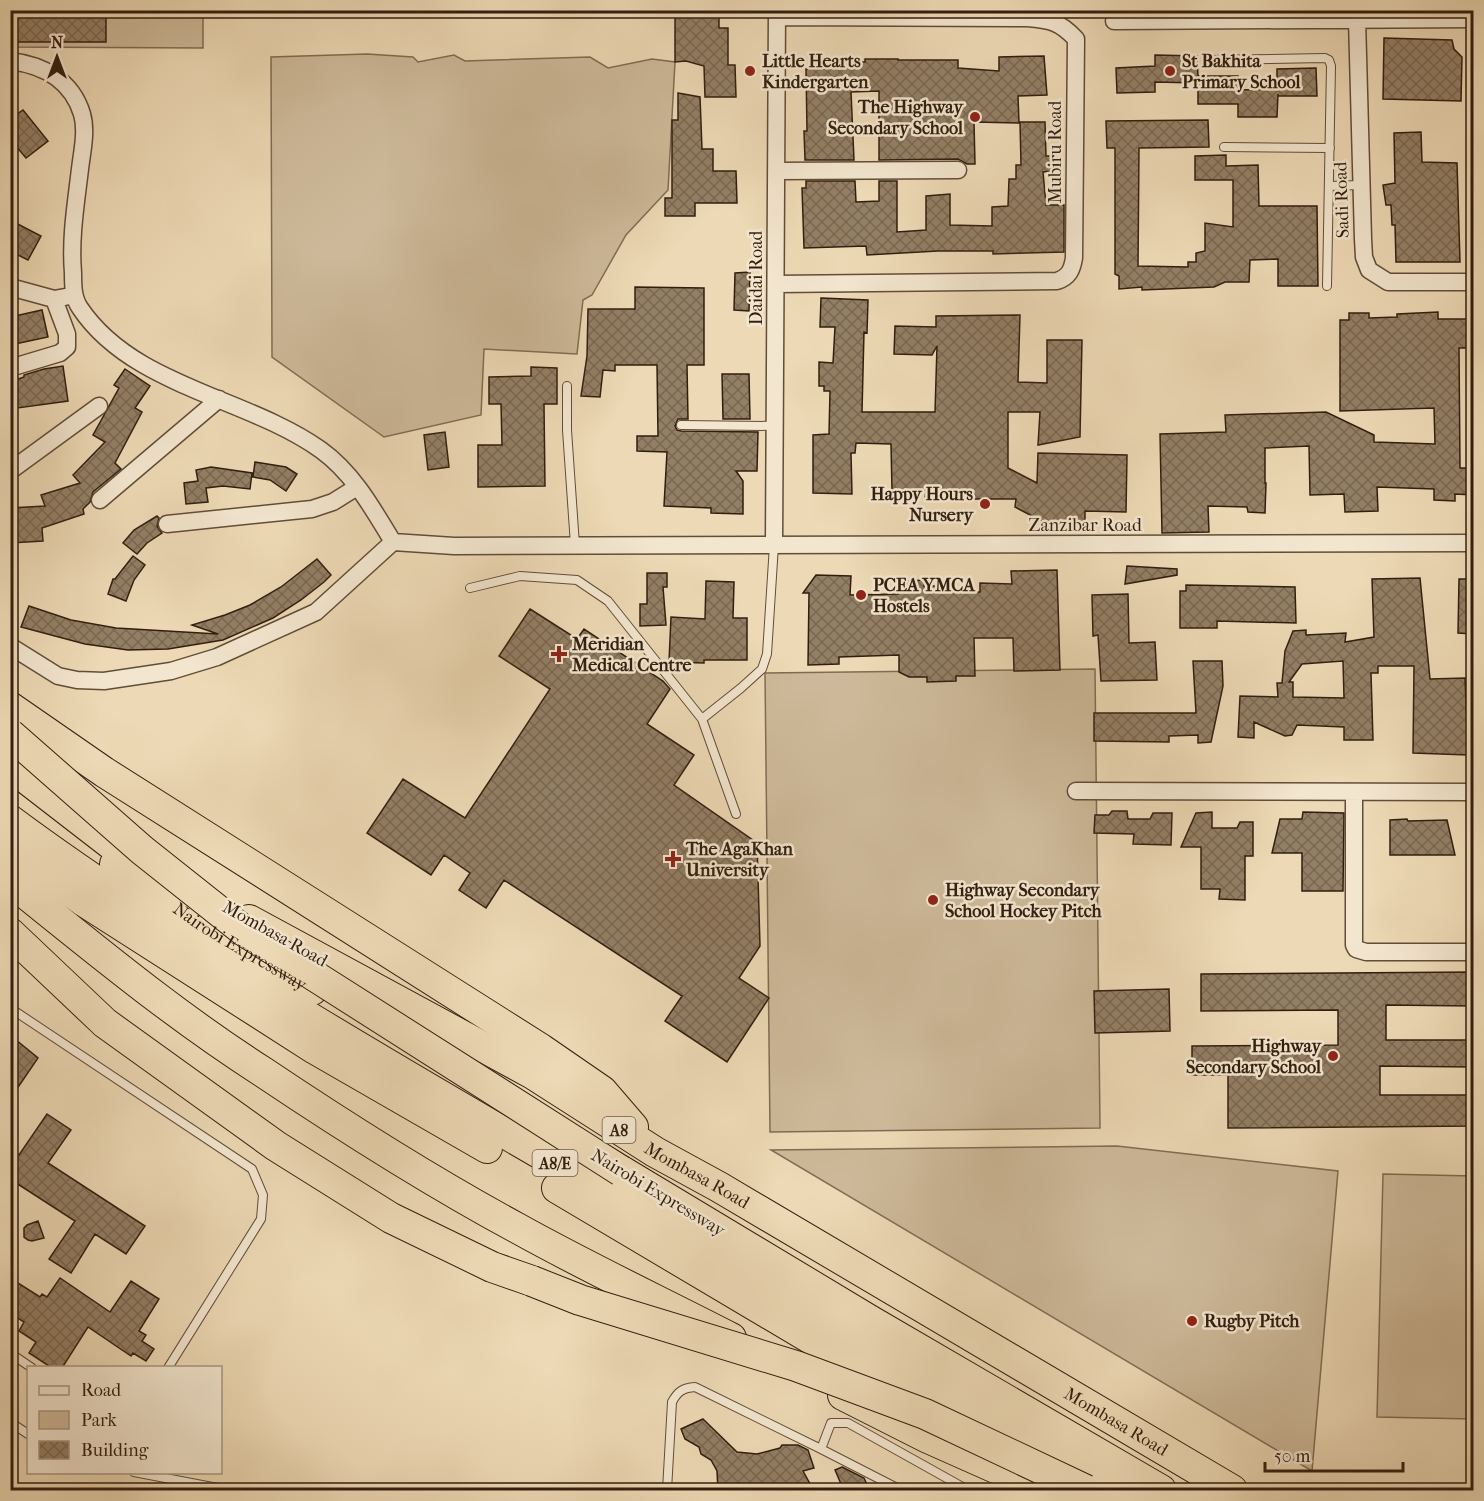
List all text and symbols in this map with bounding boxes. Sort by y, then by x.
north arrow [27,27,87,87]
text: N [51,33,64,52]
place label: Little Hearts Kindergarten [762,51,869,93]
place label: St Bakhita Primary School [1182,51,1302,93]
marker: Little Hearts Kindergarten [743,64,757,78]
marker: St Bakhita Primary School [1163,64,1177,78]
place label: The Highway Secondary School [828,97,964,139]
street label: Mubiru Road [1045,100,1066,203]
marker: The Highway Secondary School [968,110,982,124]
street label: Sadi Road [1330,161,1354,239]
street label: Daidai Road [746,230,767,325]
place label: Happy Hours Nursery [870,484,974,526]
marker: Happy Hours Nursery [978,497,992,511]
street label: Zanzibar Road [1028,515,1142,536]
place label: PCEA YMCA Hostels [873,575,976,617]
marker: PCEA YMCA Hostels [854,588,868,602]
place label: Meridian Medical Centre [571,634,692,676]
marker: Meridian Medical Centre [550,645,568,663]
place label: The AgaKhan University [685,839,793,881]
marker: The AgaKhan University [664,850,682,868]
place label: Highway Secondary School Hockey Pitch [945,880,1103,922]
marker: Highway Secondary School Hockey Pitch [926,893,940,907]
street label: Mombasa Road [219,896,331,972]
street label: Nairobi Expressway [169,898,312,996]
place label: Highway Secondary School [1186,1036,1322,1078]
marker: Highway Secondary School [1326,1049,1340,1063]
road number: A8 [602,1117,636,1143]
street label: Mombasa Road [641,1138,753,1213]
street label: Nairobi Expressway [587,1145,730,1242]
road number: A8/E [532,1150,578,1176]
place label: Rugby Pitch [1204,1311,1300,1332]
marker: Rugby Pitch [1185,1314,1199,1328]
legend [27,1366,222,1474]
text: Road [81,1380,121,1401]
street label: Mombasa Road [1060,1383,1172,1460]
text: Park [81,1410,118,1431]
scale bar [1265,1435,1403,1473]
text: Building [81,1440,149,1461]
text: 50 m [1274,1446,1311,1467]

